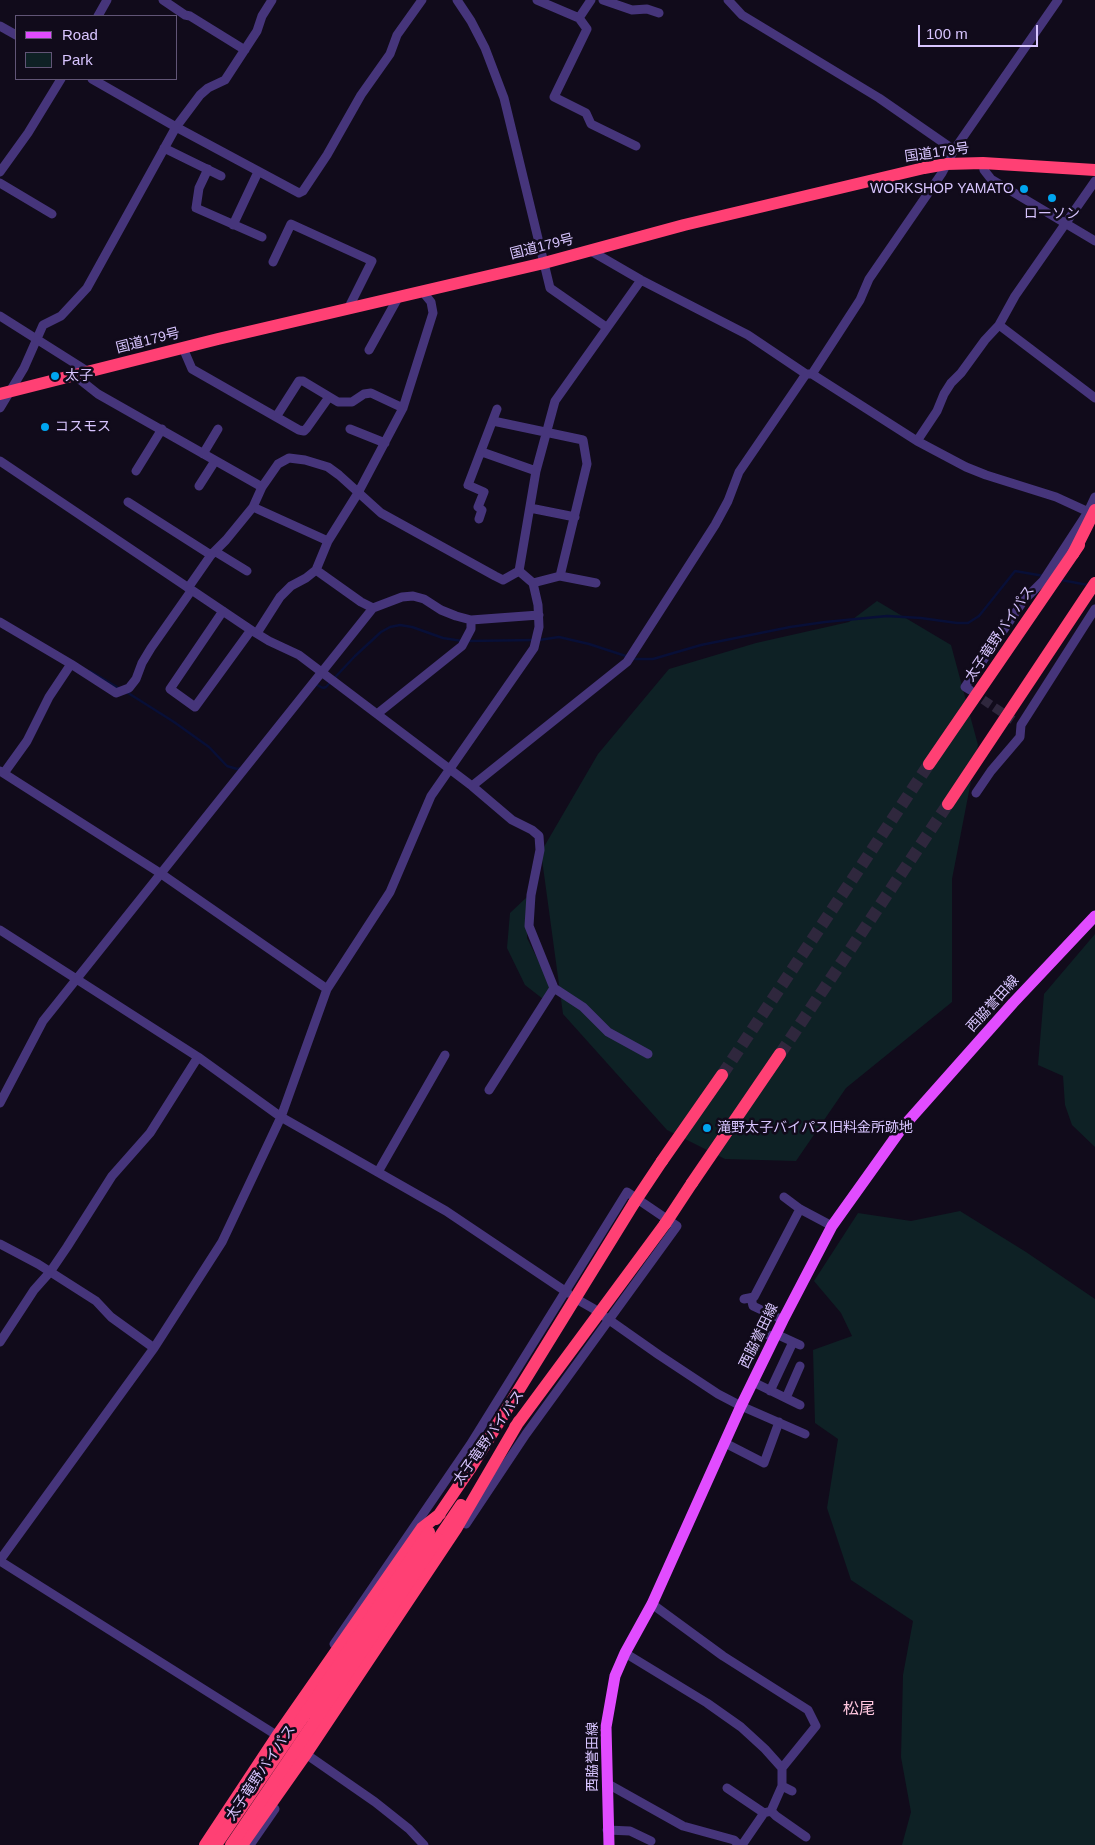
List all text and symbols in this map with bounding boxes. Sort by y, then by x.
legend [15,15,178,80]
scale bar [920,15,1040,47]
text: 100 m [926,25,968,42]
text: Road [62,26,98,43]
text: Park [62,51,93,68]
street label: 国道179号 [903,140,971,166]
place label: WORKSHOP YAMATO [870,181,1014,197]
marker: WORKSHOP YAMATO [1018,183,1030,195]
marker: ローソン [1046,192,1058,204]
place label: ローソン [1024,206,1080,222]
street label: 国道179号 [508,231,576,263]
street label: 国道179号 [114,325,182,357]
place label: 太子 [65,368,93,384]
marker: 太子 [49,370,61,382]
place label: コスモス [55,419,111,435]
marker: コスモス [39,421,51,433]
street label: 太子竜野バイパス [962,583,1038,685]
street label: 西脇誉田線 [963,972,1023,1036]
place label: 滝野太子バイパス旧料金所跡地 [717,1120,913,1136]
marker: 滝野太子バイパス旧料金所跡地 [701,1122,713,1134]
street label: 西脇誉田線 [736,1301,782,1371]
street label: 太子竜野バイパス [450,1387,528,1489]
district label: 松尾 [843,1700,875,1720]
street label: 太子竜野バイパス [223,1722,299,1824]
street label: 西脇誉田線 [585,1722,601,1792]

